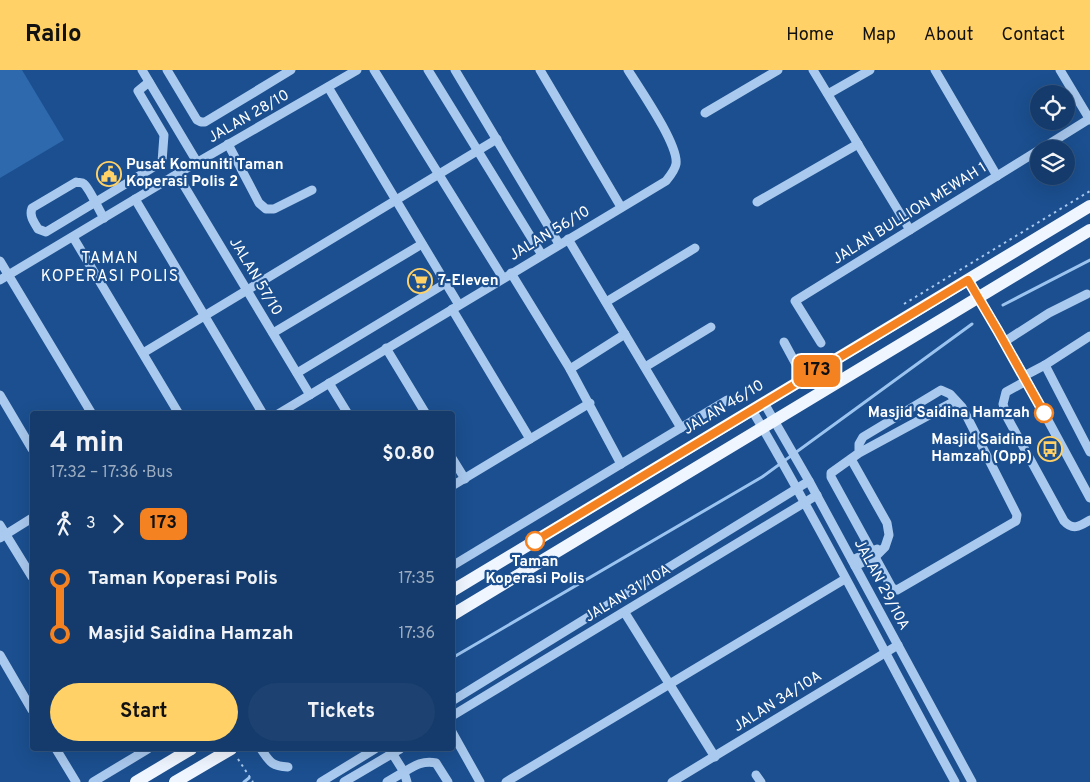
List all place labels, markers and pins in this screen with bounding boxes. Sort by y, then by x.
place label: Pusat Komuniti Taman Koperasi Polis 2 [126,156,284,192]
public building icon: Pusat Komuniti Taman Koperasi Polis 2 [96,161,122,187]
supermarket icon: 7-Eleven [407,268,433,294]
place label: 7-Eleven [438,272,499,291]
marker: Masjid Saidina Hamzah [1034,403,1054,423]
place label: Masjid Saidina Hamzah [868,404,1030,423]
place label: Masjid Saidina Hamzah (Opp) [931,431,1032,467]
bus stop icon: Masjid Saidina Hamzah (Opp) [1037,436,1063,462]
marker: Taman Koperasi Polis [525,531,545,551]
place label: Taman Koperasi Polis [485,553,585,589]

